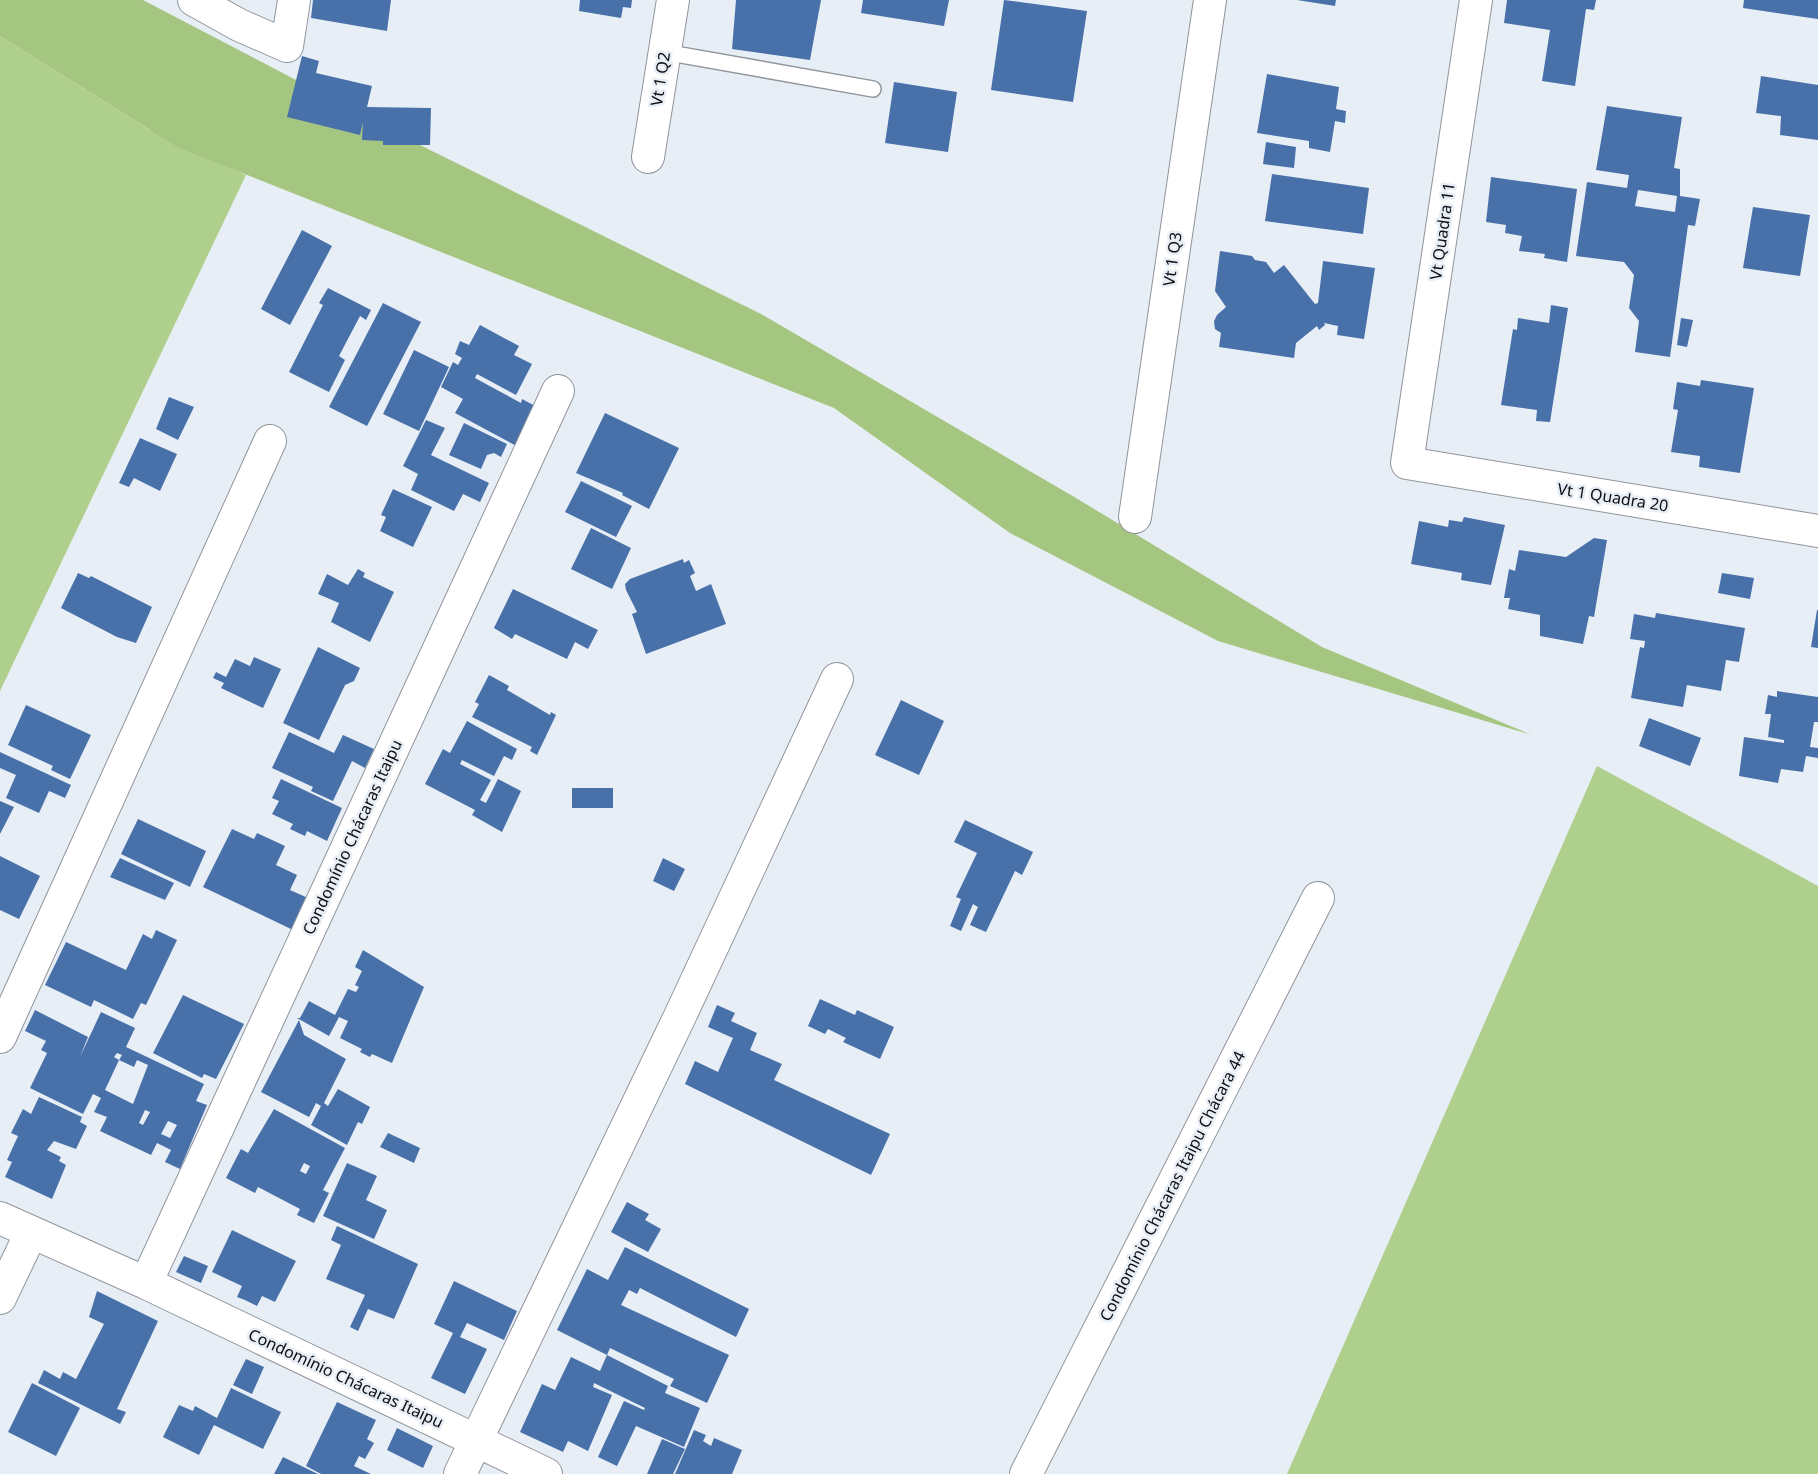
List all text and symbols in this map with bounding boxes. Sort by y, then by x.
street label: Vt 1 Q2 [645,50,675,108]
street label: Vt Quadra 11 [1424,181,1460,281]
street label: Vt 1 Q3 [1157,230,1187,288]
street label: Vt 1 Quadra 20 [1556,477,1670,517]
street label: Condomínio Chácaras Itaipu [297,736,407,938]
street label: Condomínio Chácaras Itaipu Chácara 44 [1094,1047,1250,1325]
street label: Condomínio Chácaras Itaipu [245,1323,447,1433]

